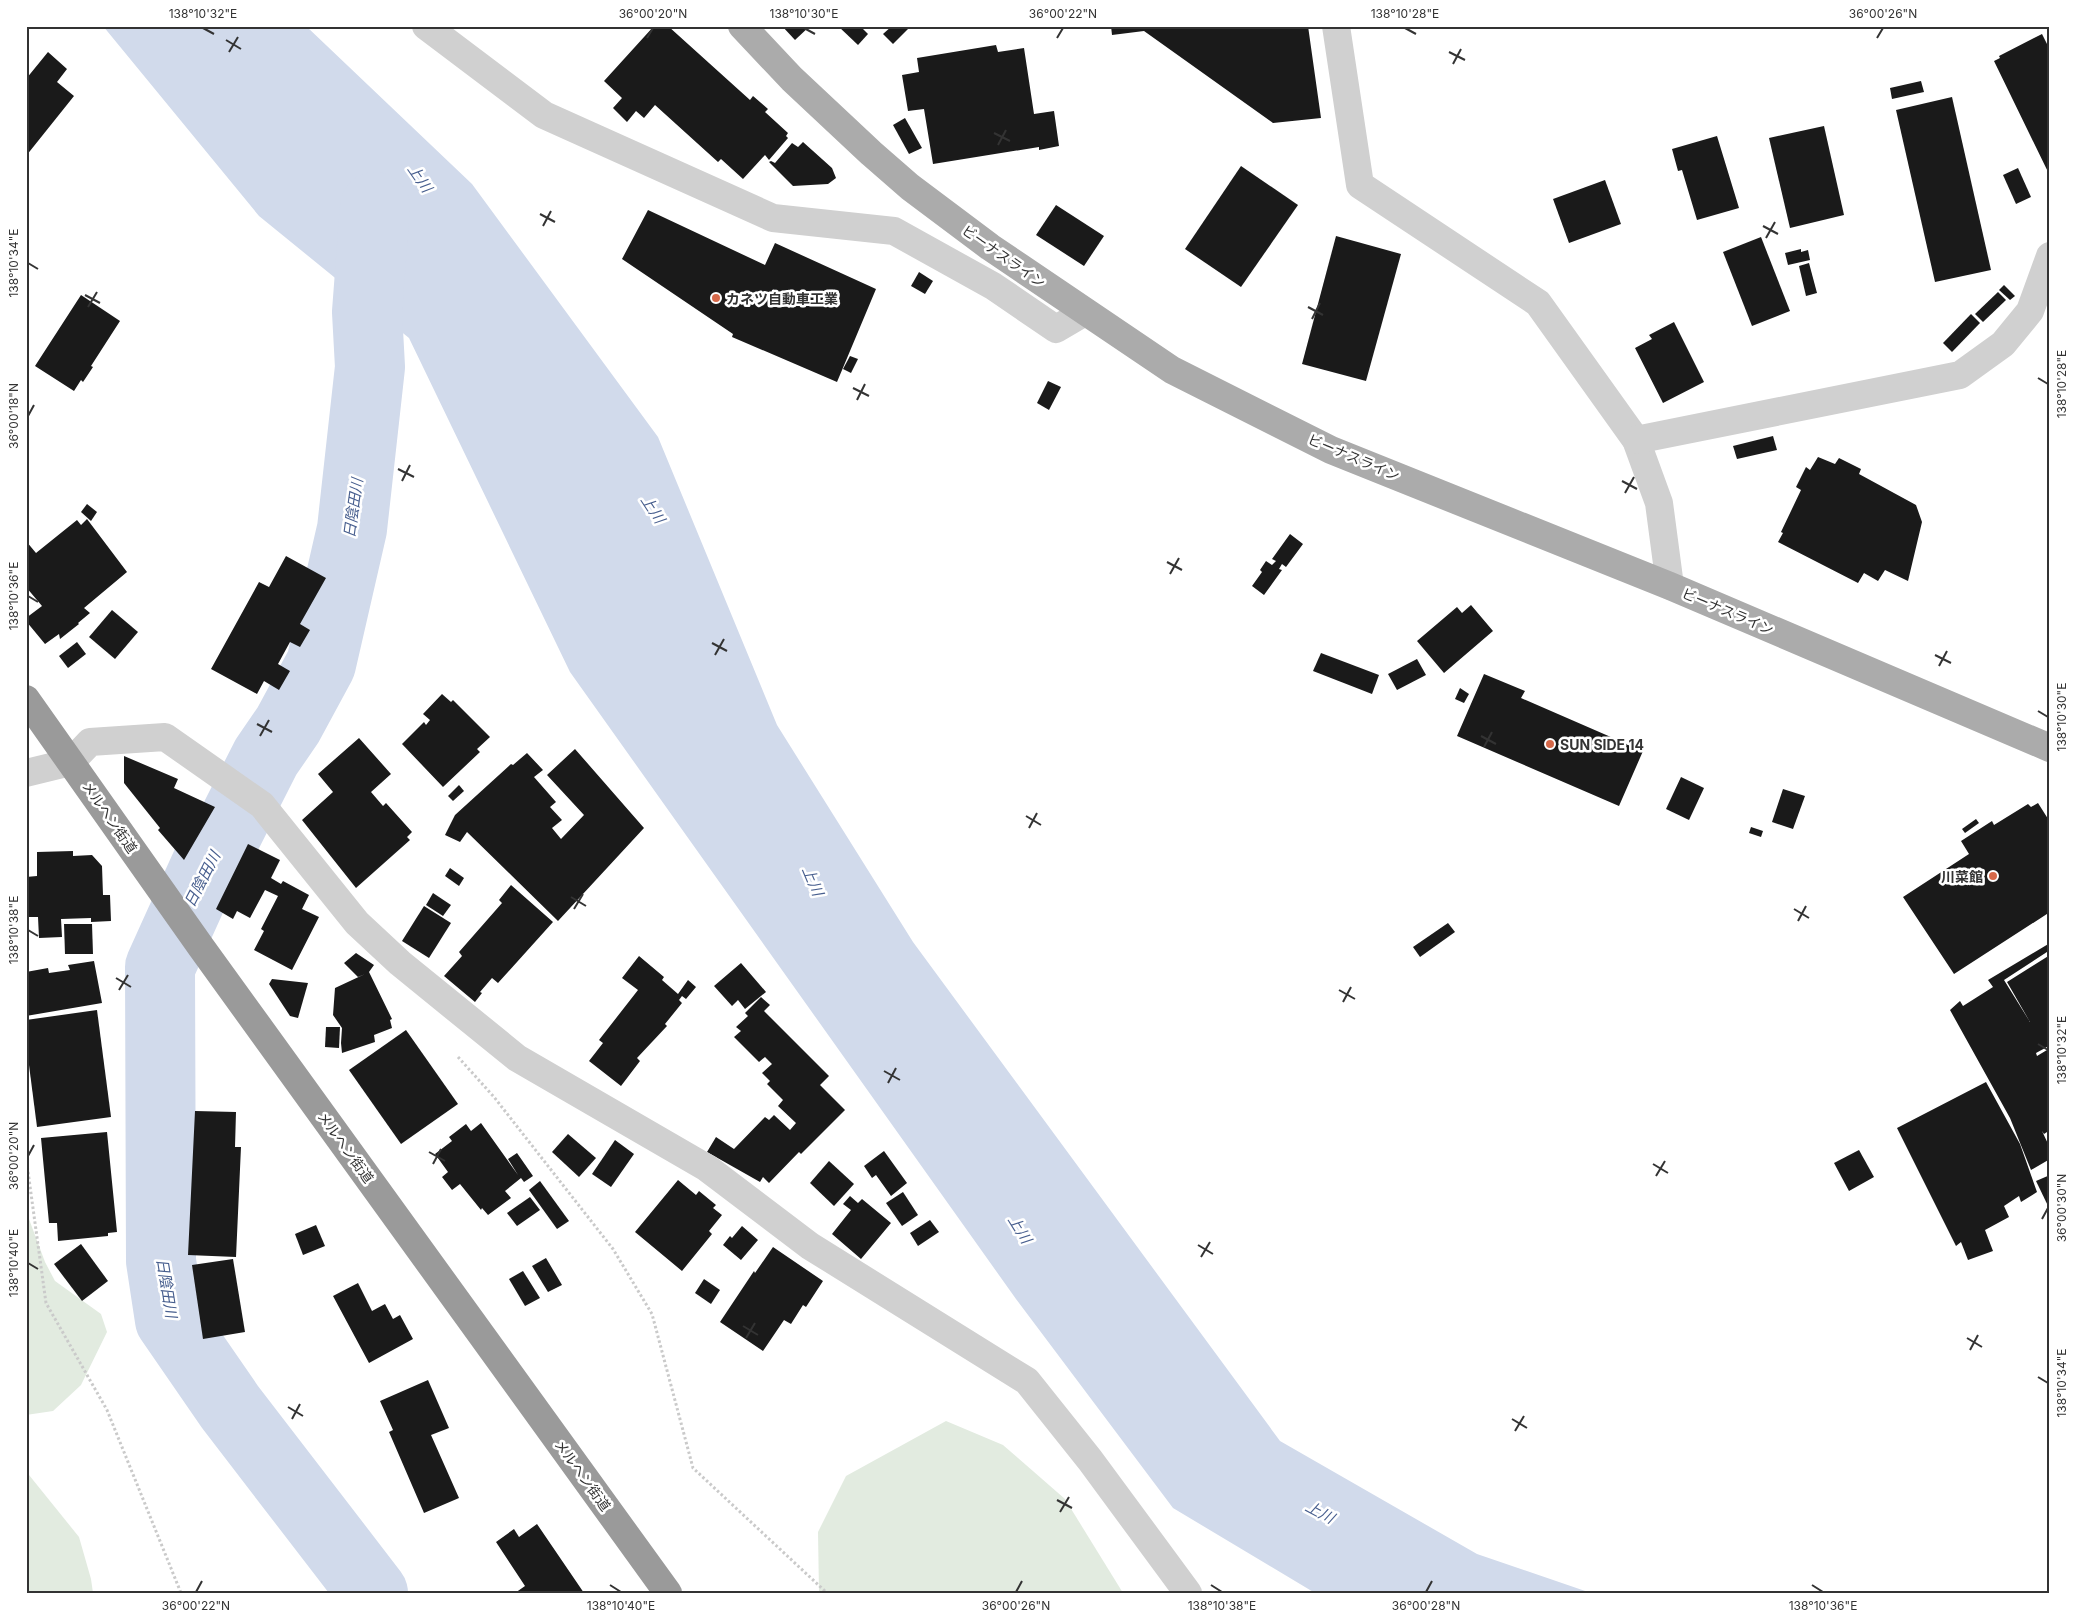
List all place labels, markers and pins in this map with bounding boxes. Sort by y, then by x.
place label: カネツ自動車工業 [726,290,838,307]
marker: カネツ自動車工業 [710,292,722,304]
place label: SUN SIDE 14 [1560,736,1644,753]
marker: SUN SIDE 14 [1544,738,1556,750]
place label: 川菜館 [1941,868,1983,885]
marker: 川菜館 [1987,870,1999,882]

